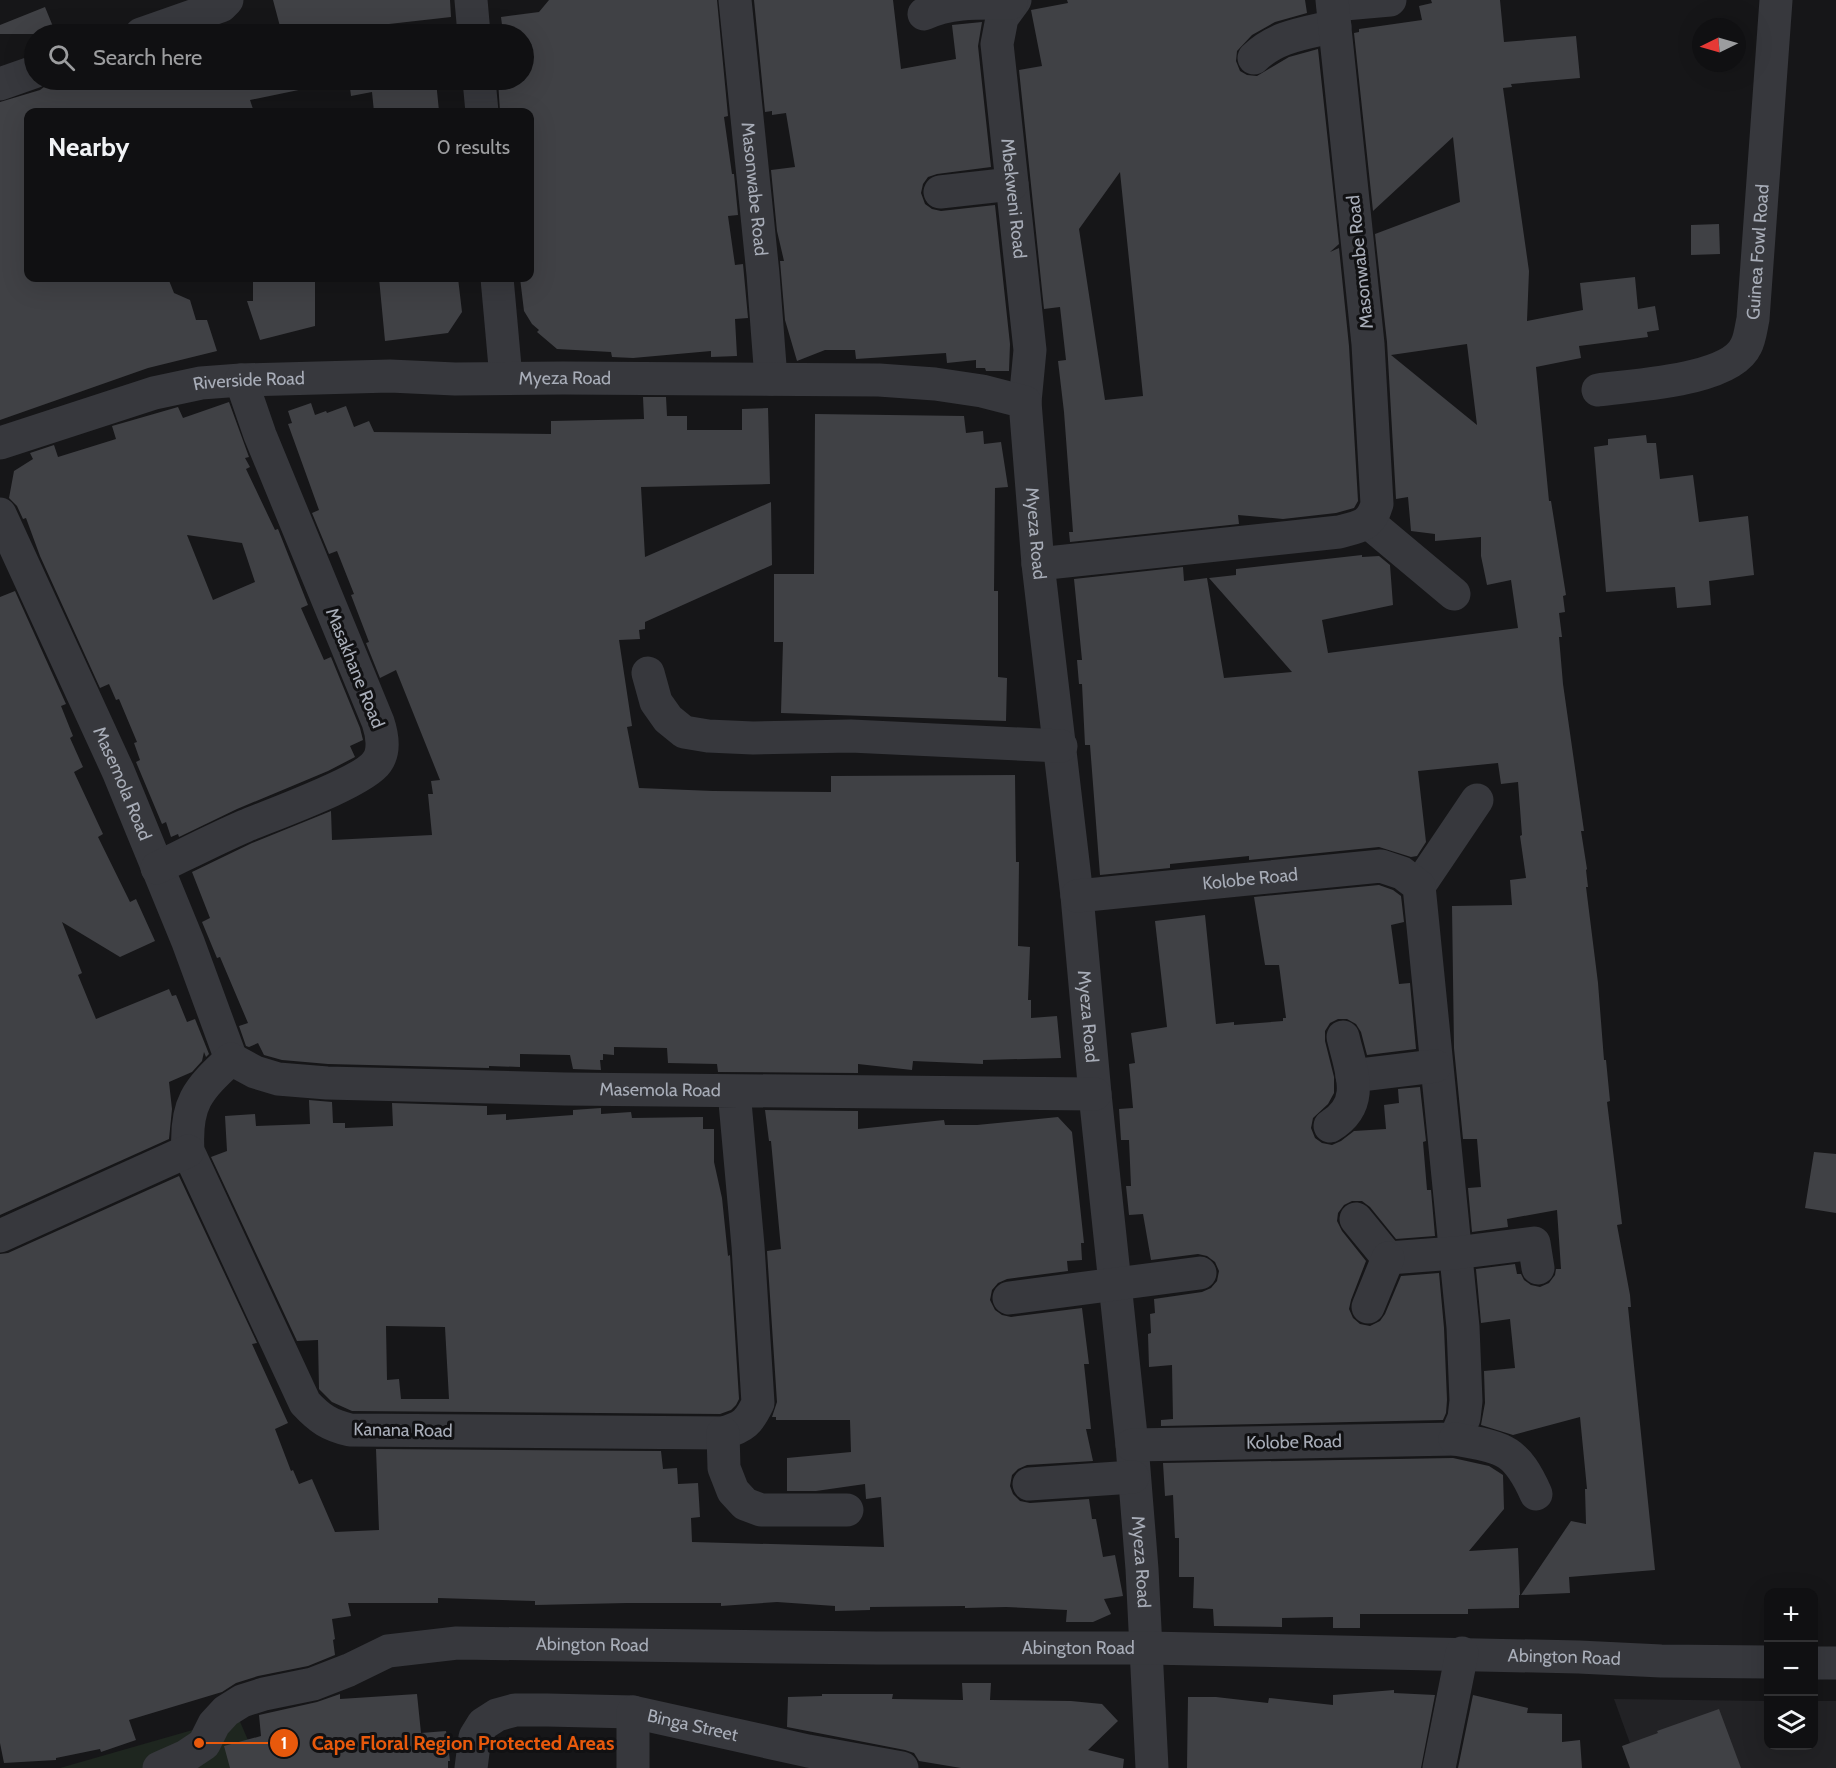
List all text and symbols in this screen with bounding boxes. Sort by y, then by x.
north arrow [1692,18,1746,72]
search box [24,24,534,90]
icon: search [45,41,78,74]
text: Search here [93,44,202,71]
street label: Masonwabe Road [737,121,772,257]
text: Nearby [48,131,129,163]
text: 0 results [437,135,510,159]
street label: Mbekweni Road [996,137,1031,260]
street label: Guinea Fowl Road [1742,183,1774,321]
street label: Masonwabe Road [1342,194,1378,330]
street label: Riverside Road [191,367,305,395]
street label: Myeza Road [518,367,611,389]
street label: Myeza Road [1021,486,1051,581]
street label: Masakhane Road [321,605,389,731]
street label: Masemola Road [88,723,156,844]
street label: Kolobe Road [1201,863,1299,895]
street label: Myeza Road [1073,969,1103,1064]
street label: Masemola Road [599,1078,721,1101]
street label: Kanana Road [353,1418,453,1442]
street label: Kolobe Road [1246,1430,1342,1454]
street label: Myeza Road [1127,1515,1155,1609]
map controls [1764,1588,1818,1750]
button: + [1764,1588,1818,1642]
street label: Abington Road [536,1633,649,1656]
street label: Abington Road [1022,1637,1135,1659]
button: − [1764,1642,1818,1696]
street label: Abington Road [1507,1645,1621,1670]
button: layers [1764,1696,1818,1750]
street label: Binga Street [645,1704,740,1746]
callout: Cape Floral Region Protected Areas [269,1724,626,1762]
text: Cape Floral Region Protected Areas [312,1731,614,1755]
text: 1 [281,1732,287,1754]

